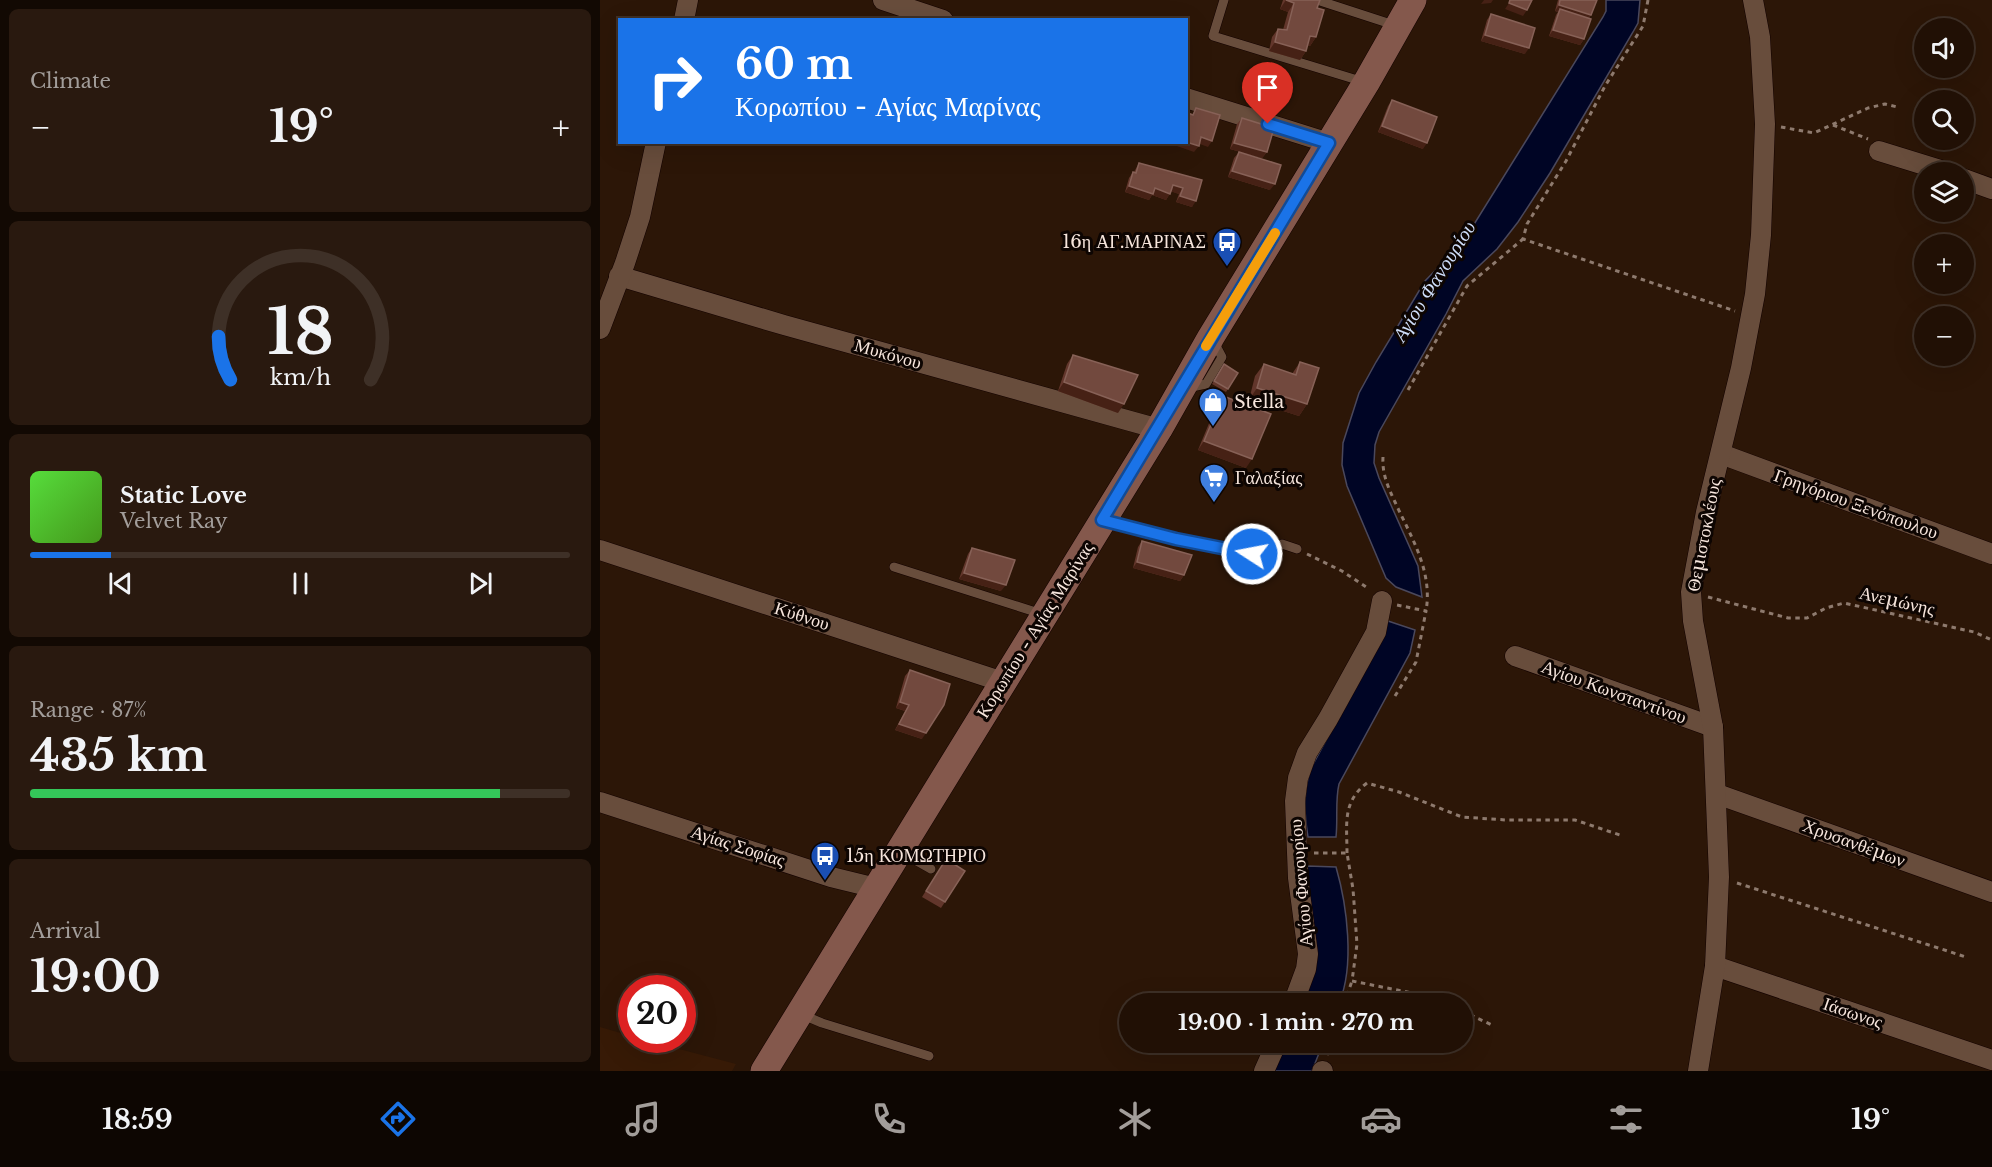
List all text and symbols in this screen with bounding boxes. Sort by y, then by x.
map controls [1914,18,1974,366]
button: sound [1914,18,1974,78]
text: 60 m [735,38,853,90]
icon: right [636,42,714,120]
pin [1242,62,1293,124]
text: Climate [30,69,111,93]
icon: arrive [1251,71,1284,104]
text: Κορωπίου - Αγίας Μαρίνας [735,90,1040,123]
button: search [1914,90,1974,150]
text: 19° [269,98,334,154]
text: − [30,107,51,148]
text: + [552,107,570,148]
button: layers [1914,162,1974,222]
water label: Αγίου Φανουρίου [1386,216,1481,347]
bus stop icon: 16η ΑΓ.ΜΑΡΙΝΑΣ [1211,226,1243,268]
place label: 16η ΑΓ.ΜΑΡΙΝΑΣ [1062,231,1206,253]
button: + [1914,234,1974,294]
text: 18 [267,293,333,371]
button: − [1914,306,1974,366]
street label: Μυκόνου [852,334,924,374]
text: km/h [270,365,331,392]
shop icon: Stella [1197,386,1229,428]
place label: Stella [1234,391,1284,413]
supermarket icon: Γαλαξίας [1198,462,1230,504]
street label: Γρηγόριου Ξενόπουλου [1771,464,1941,544]
place label: Γαλαξίας [1235,467,1302,489]
street label: Θεμιστοκλέους [1682,477,1726,593]
text: Static Love [120,482,247,509]
text: Velvet Ray [120,509,228,533]
position arrow [1220,522,1284,586]
street label: Κορωπίου - Αγίας Μαρίνας [972,538,1098,722]
icon: previous [104,567,137,600]
icon: pause [284,567,317,600]
icon: next [464,567,497,600]
street label: Ανεμώνης [1857,582,1937,620]
street label: Κύθνου [772,597,832,635]
street label: Αγίου Κωνσταντίνου [1539,656,1690,728]
text: Range · 87% [30,698,147,722]
text: 435 km [30,727,207,783]
street label: Χρυσανθέμων [1800,814,1908,872]
street label: Αγίου Φανουρίου [1284,818,1318,948]
street label: Αγίας Σοφίας [688,820,788,872]
bus stop icon: 15η ΚΟΜΩΤΗΡΙΟ [809,840,841,882]
place label: 15η ΚΟΜΩΤΗΡΙΟ [846,845,986,867]
text: Arrival [30,919,101,943]
text: 19:00 [30,948,161,1004]
speed limit sign: 20 [618,975,696,1053]
street label: Ιάσωνος [1820,993,1886,1033]
text: 19:00 · 1 min · 270 m [1178,1009,1414,1036]
icon: directions [377,1098,419,1140]
icon: music [622,1098,664,1140]
icon: phone [868,1098,910,1140]
icon: climate [1114,1098,1156,1140]
icon: car [1360,1098,1402,1140]
icon: filters [1605,1098,1647,1140]
text: 18:59 [102,1103,173,1136]
text: 19° [1851,1103,1890,1136]

